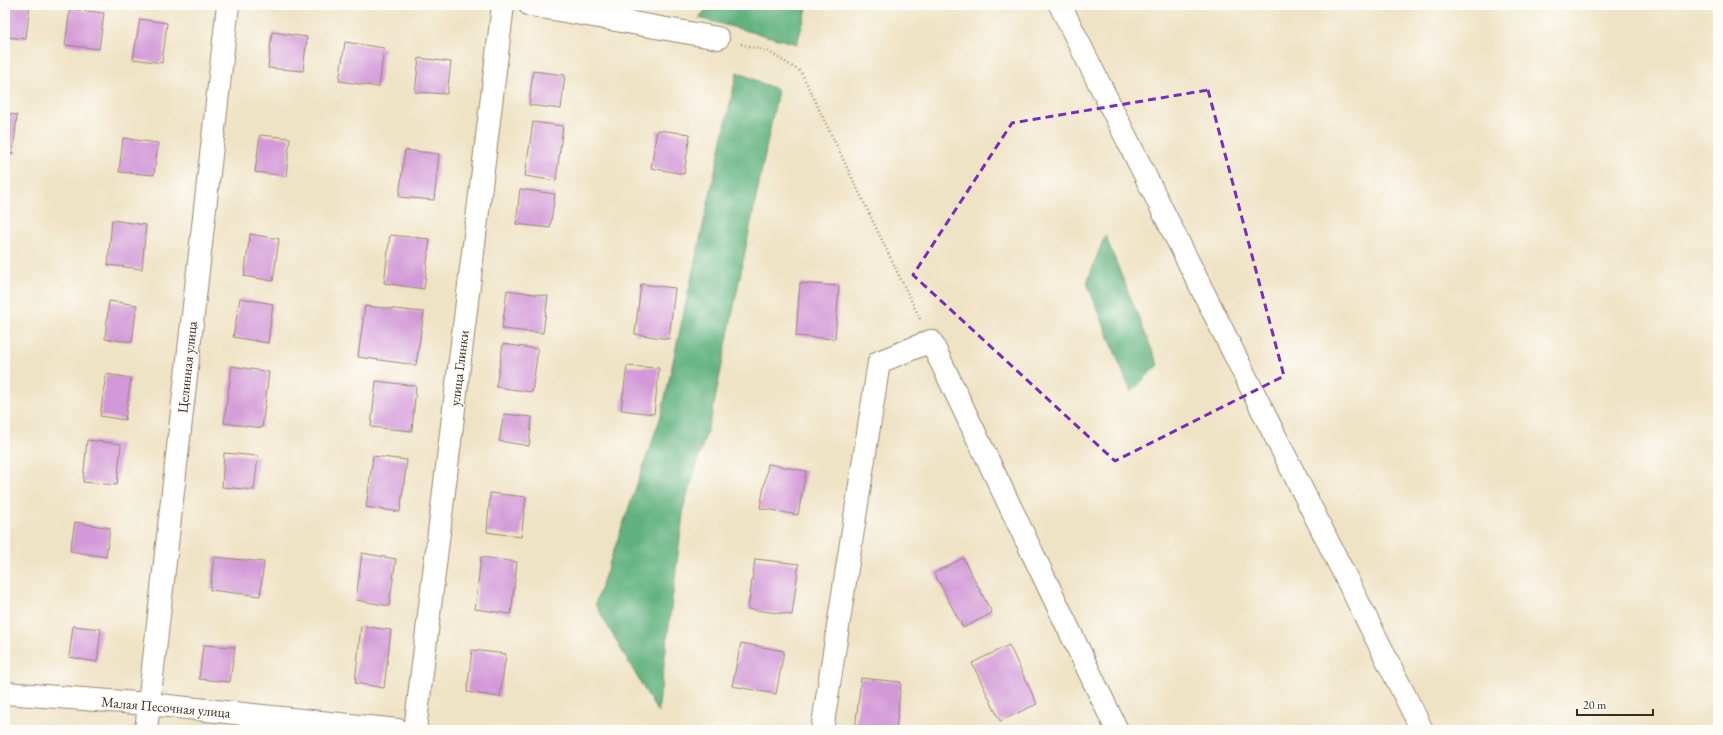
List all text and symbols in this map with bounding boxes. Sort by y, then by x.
street label: Целинная улица [173,320,201,414]
street label: улица Глинки [445,328,473,407]
scale bar [1577,691,1653,717]
street label: Малая Песочная улица [101,692,232,722]
text: 20 m [1583,697,1607,713]

